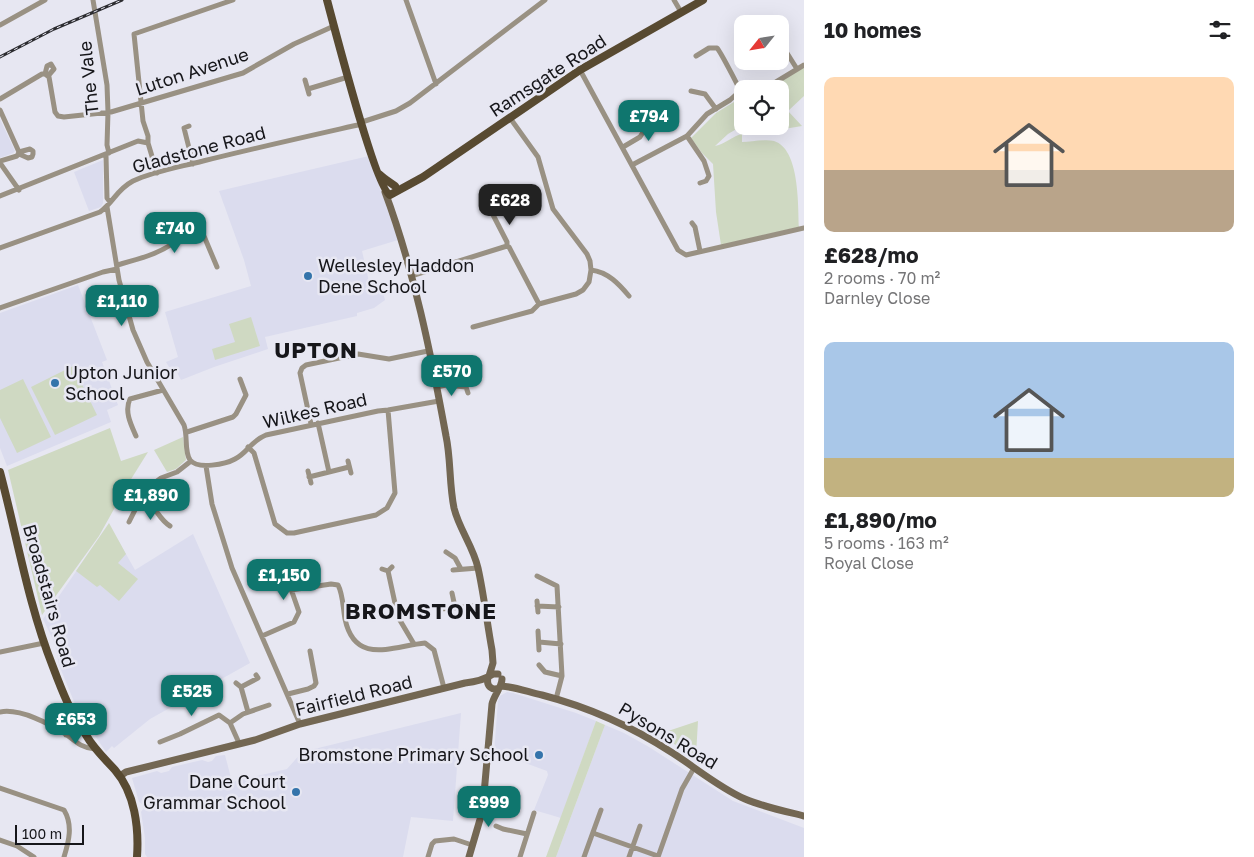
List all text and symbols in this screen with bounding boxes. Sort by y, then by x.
north arrow [734,15,789,70]
map controls [734,15,789,135]
icon: filters [1206,16,1234,44]
text: 10 homes [824,17,922,43]
street label: Ramsgate Road [485,29,610,121]
street label: The Vale [73,40,103,116]
street label: Luton Avenue [132,42,251,100]
button: locate [734,80,789,135]
pin: £794 [619,100,679,142]
text: £794 [629,106,669,126]
icon: home [984,110,1074,200]
street label: Gladstone Road [130,121,268,177]
pin: £628 [480,184,540,226]
text: £628 [490,190,530,210]
pin: £740 [145,212,205,254]
text: £740 [155,218,195,238]
text: £628/mo [824,242,919,268]
place label: Wellesley Haddon Dene School [318,254,474,297]
text: 2 rooms · 70 m² [824,268,940,288]
marker: Wellesley Haddon Dene School [302,270,314,282]
pin: £1,110 [81,284,163,327]
text: Darnley Close [824,288,930,308]
text: £1,110 [97,291,147,311]
district label: UPTON [274,336,358,363]
pin: £570 [422,354,482,397]
place label: Upton Junior School [65,361,177,404]
text: £570 [432,361,472,381]
icon: home [984,375,1074,465]
marker: Upton Junior School [49,377,61,389]
street label: Wilkes Road [261,387,369,433]
pin: £1,890 [110,478,192,521]
text: £1,890 [124,485,178,505]
text: £1,890/mo [824,507,937,533]
street label: Broadstairs Road [19,522,81,670]
text: 5 rooms · 163 m² [824,533,949,553]
text: Royal Close [824,553,914,573]
pin: £1,150 [243,558,325,601]
text: £1,150 [258,565,310,585]
district label: BROMSTONE [345,597,497,624]
street label: Fairfield Road [293,670,415,720]
pin: £525 [162,674,222,717]
text: £525 [172,681,212,701]
street label: Pysons Road [615,697,722,773]
pin: £653 [46,702,106,745]
text: £653 [56,709,96,729]
place label: Bromstone Primary School [298,743,529,765]
marker: Bromstone Primary School [533,749,545,761]
place label: Dane Court Grammar School [143,770,286,813]
marker: Dane Court Grammar School [290,786,302,798]
pin: £999 [459,786,519,828]
text: £999 [468,792,510,812]
scale bar [15,822,84,845]
text: 100 m [22,825,62,842]

